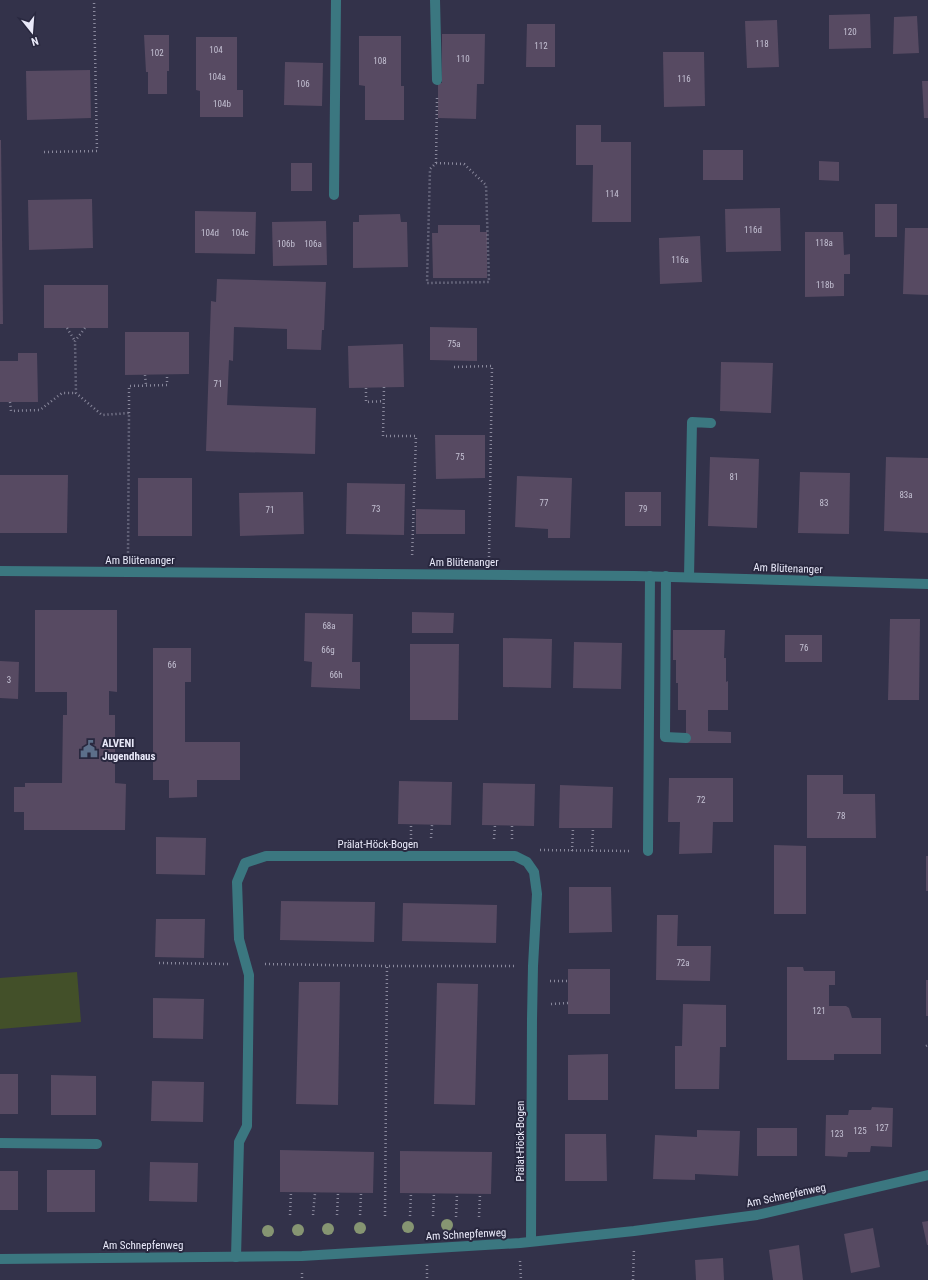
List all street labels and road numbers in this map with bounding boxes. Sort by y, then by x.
street label: Am Blütenanger [105,554,175,567]
street label: Am Blütenanger [429,556,499,569]
street label: Am Blütenanger [753,561,823,576]
street label: Prälat-Höck-Bogen [338,838,418,851]
street label: Prälat-Höck-Bogen [514,1101,527,1181]
street label: Am Schnepfenweg [745,1181,827,1210]
street label: Am Schnepfenweg [425,1226,507,1243]
street label: Am Schnepfenweg [103,1239,183,1252]

